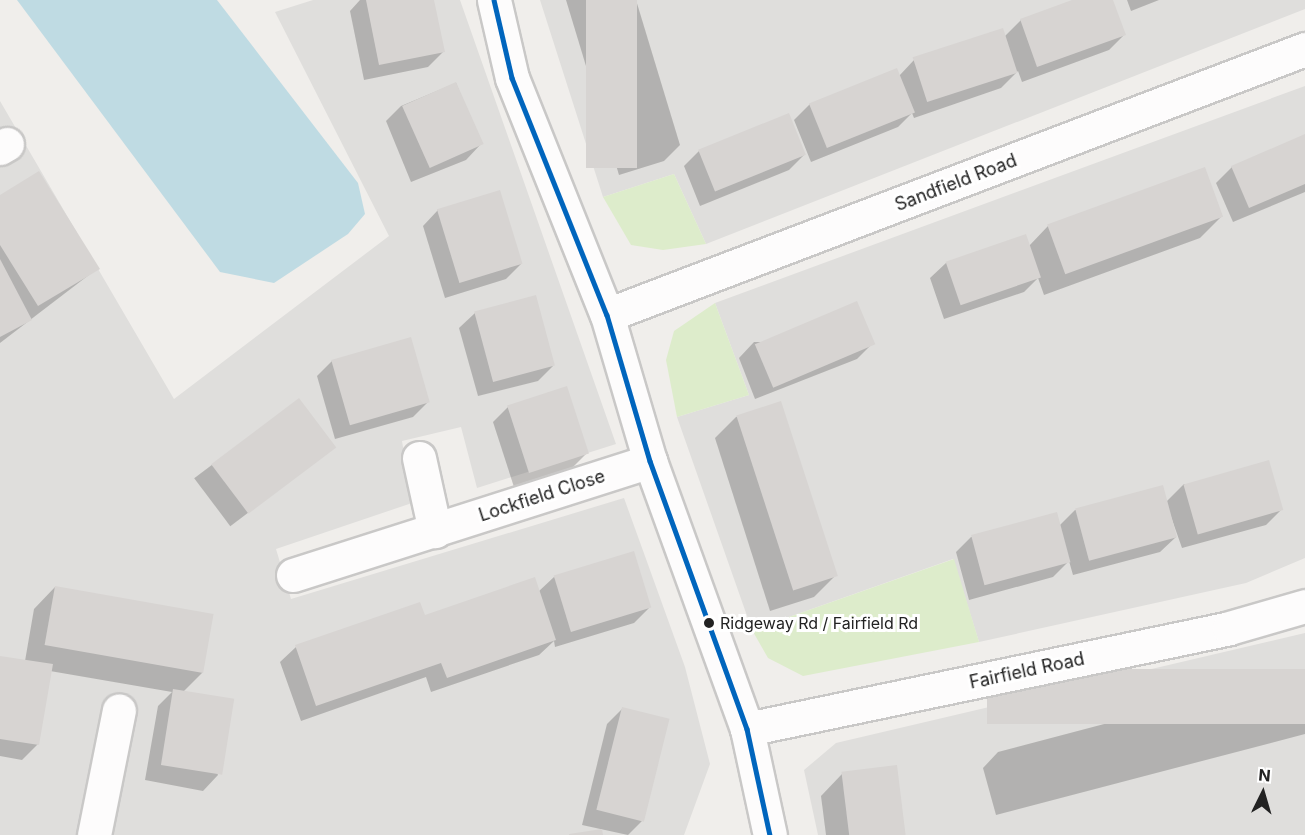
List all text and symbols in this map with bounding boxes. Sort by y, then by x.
street label: Sandfield Road [892,150,1020,216]
street label: Lockfield Close [476,465,608,527]
place label: Ridgeway Rd / Fairfield Rd [720,613,918,633]
marker: Ridgeway Rd / Fairfield Rd [703,617,715,629]
street label: Fairfield Road [967,648,1087,694]
north arrow [1233,763,1293,823]
text: N [1258,765,1272,786]

